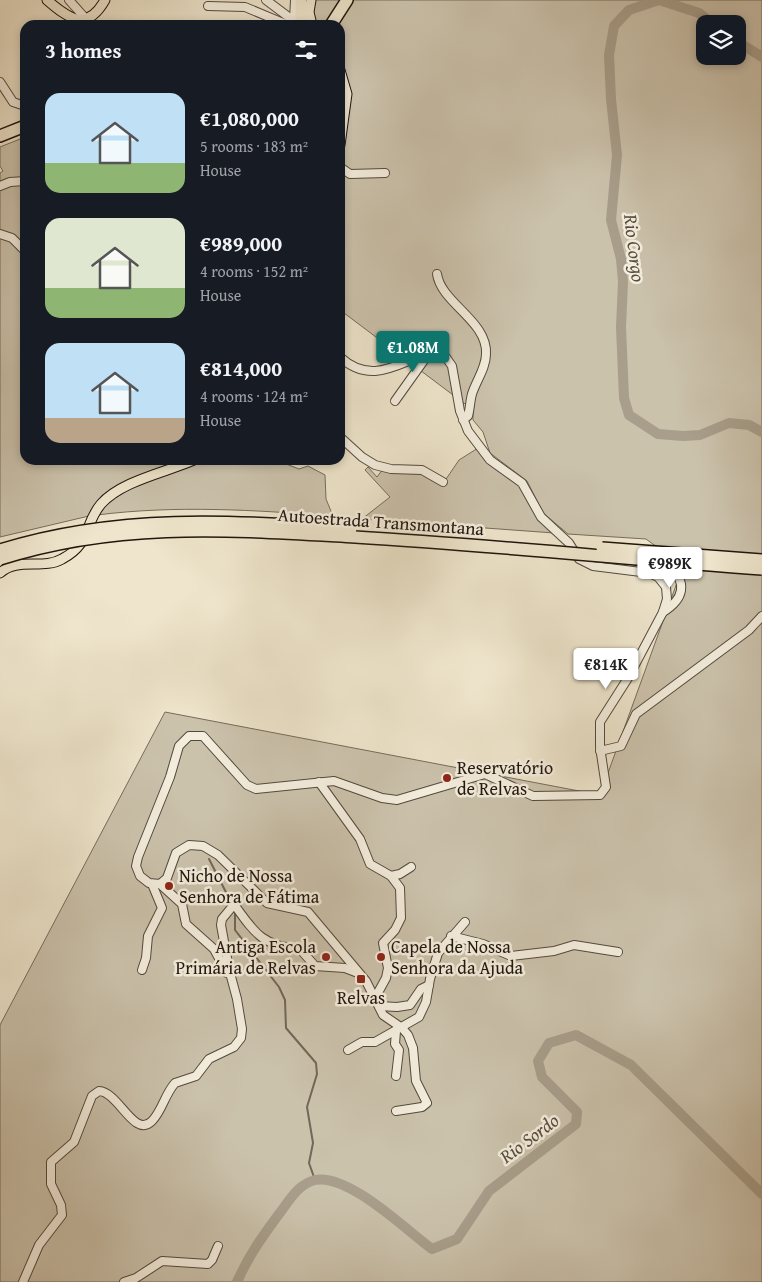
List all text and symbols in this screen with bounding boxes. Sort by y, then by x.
map controls [696,15,746,65]
button: layers [696,15,746,65]
text: 3 homes [45,35,121,66]
icon: filters [292,36,320,64]
text: €1,080,000 [200,103,299,134]
icon: home [85,113,145,173]
text: 5 rooms · 183 m² [200,134,308,158]
text: House [200,158,241,182]
water label: Rio Corgo [617,212,653,283]
text: €989,000 [200,228,282,259]
icon: home [85,238,145,298]
text: 4 rooms · 152 m² [200,259,308,283]
text: House [200,283,241,307]
pin: €1.08M [372,330,454,373]
text: €1.08M [387,335,439,359]
text: €814,000 [200,353,282,384]
icon: home [85,363,145,423]
text: 4 rooms · 124 m² [200,384,308,408]
text: House [200,408,241,432]
street label: Autoestrada Transmontana [277,501,485,542]
pin: €989K [635,546,705,589]
text: €989K [648,551,692,575]
pin: €814K [571,648,641,690]
text: €814K [584,652,628,676]
place label: Reservatório de Relvas [457,754,553,802]
marker: Reservatório de Relvas [441,772,453,784]
place label: Nicho de Nossa Senhora de Fátima [179,862,320,910]
marker: Nicho de Nossa Senhora de Fátima [163,880,175,892]
place label: Antiga Escola Primária de Relvas [176,933,316,981]
place label: Capela de Nossa Senhora da Ajuda [391,933,524,981]
marker: Antiga Escola Primária de Relvas [320,951,332,963]
marker: Capela de Nossa Senhora da Ajuda [375,951,387,963]
marker: Relvas [355,973,367,985]
place label: Relvas [337,984,385,1011]
water label: Rio Sordo [493,1106,565,1170]

